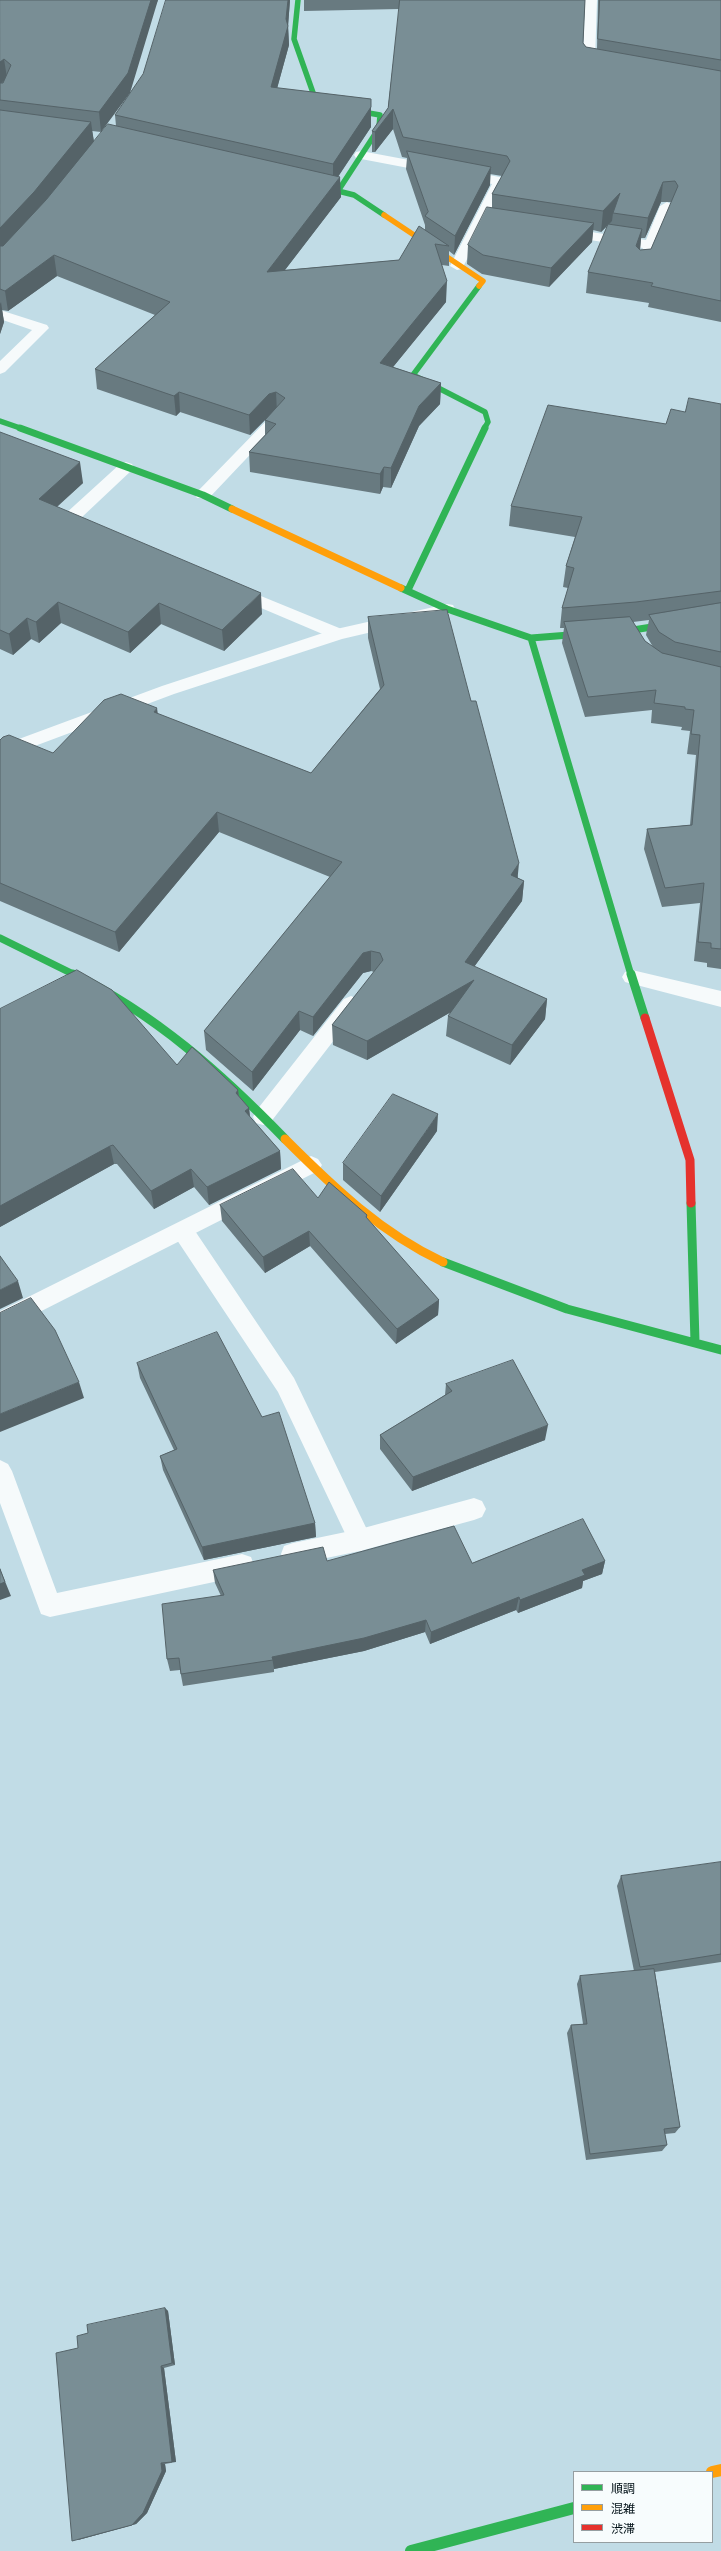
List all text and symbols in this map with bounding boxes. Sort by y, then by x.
legend [573,2471,713,2543]
text: 順調 [611,2481,635,2496]
text: 混雑 [611,2501,635,2516]
text: 渋滞 [611,2521,635,2536]

